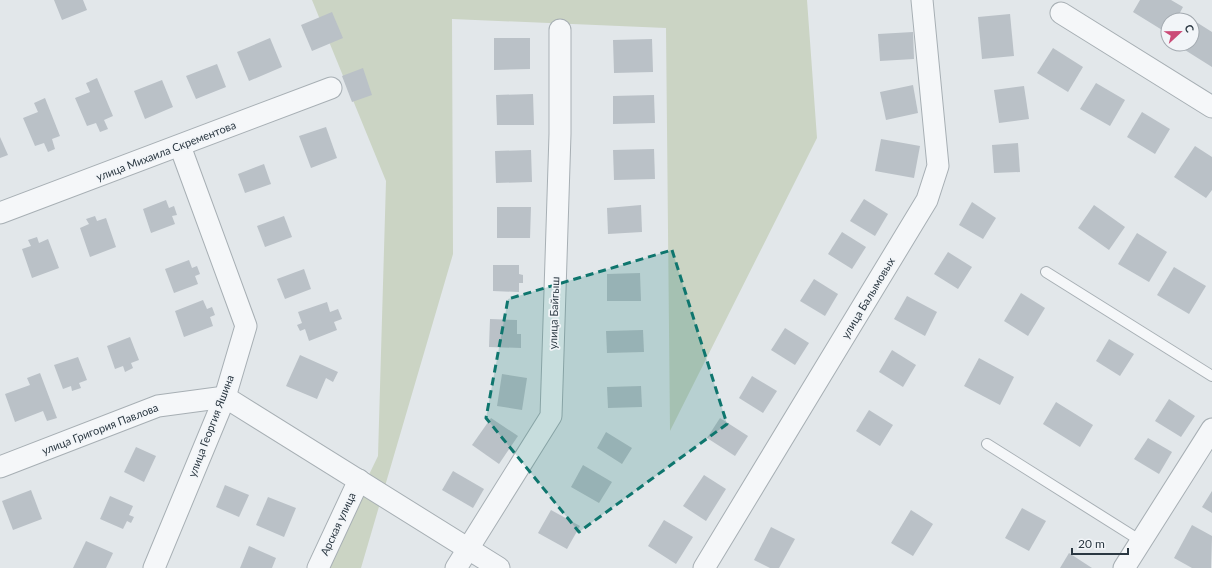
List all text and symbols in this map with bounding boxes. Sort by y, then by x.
north arrow [1160,12,1200,52]
text: С [1182,22,1197,35]
street label: улица Михаила Скрементова [94,118,237,183]
street label: улица Балымовых [838,254,897,341]
street label: улица Байгыш [546,276,561,350]
street label: улица Георгия Яшина [185,373,236,479]
street label: улица Григория Павлова [40,400,160,457]
street label: Арская улица [317,490,358,557]
scale bar [1072,530,1128,556]
text: 20 m [1078,536,1105,551]

